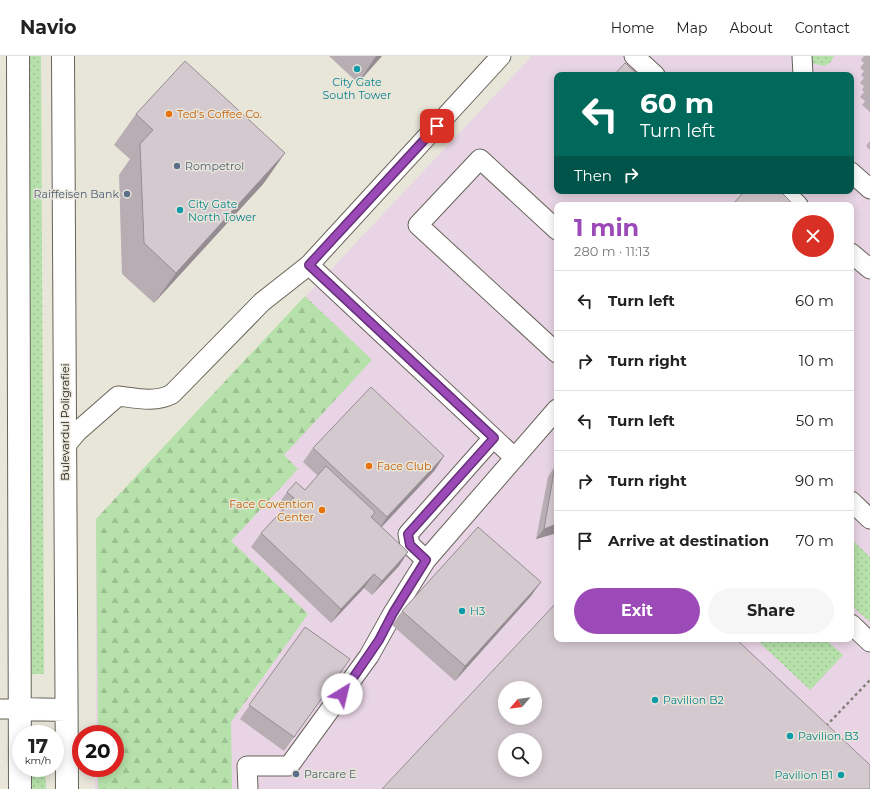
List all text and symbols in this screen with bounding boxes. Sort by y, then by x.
text: Navio [20,16,76,39]
text: Home [611,19,654,37]
text: Map [676,19,707,37]
text: About [729,19,773,37]
text: Contact [795,19,850,37]
marker: City Gate South Tower [352,64,362,74]
place label: City Gate South Tower [323,75,391,102]
text: 60 m [640,86,714,120]
icon: left [574,88,626,140]
place label: Ted's Coffee Co. [177,107,262,121]
marker: Ted's Coffee Co. [164,109,174,119]
pin [420,109,454,143]
icon: arrive [426,115,448,137]
text: Turn left [640,120,715,142]
place label: Rompetrol [185,159,244,173]
marker: Rompetrol [172,161,182,171]
icon: right [620,164,642,186]
text: Then [574,166,612,185]
place label: Raiffeisen Bank [34,187,119,201]
marker: Raiffeisen Bank [122,189,132,199]
place label: City Gate North Tower [188,197,256,224]
marker: City Gate North Tower [175,205,185,215]
text: 1 min [574,213,639,242]
button: close [792,215,834,257]
text: 280 m · 11:13 [574,243,650,259]
icon: left [574,290,596,312]
text: Turn left [608,291,675,310]
text: 60 m [795,291,834,310]
icon: right [574,350,596,372]
text: Turn right [608,351,687,370]
text: 10 m [799,351,834,370]
street label: Bulevardul Poligrafiei [58,363,72,481]
icon: left [574,410,596,432]
text: Turn left [608,411,675,430]
text: 50 m [796,411,834,430]
place label: Face Club [377,459,431,473]
marker: Face Club [364,461,374,471]
icon: right [574,470,596,492]
text: Turn right [608,471,687,490]
text: 90 m [795,471,834,490]
place label: Face Covention Center [229,497,314,524]
marker: Face Covention Center [317,505,327,515]
icon: arrive [574,530,596,552]
text: Arrive at destination [608,531,769,550]
text: 70 m [796,531,834,550]
button: Exit [574,588,700,634]
button: Share [708,588,834,634]
place label: H3 [470,604,485,618]
marker: H3 [457,606,467,616]
position arrow [321,673,363,715]
north arrow [498,681,542,725]
map controls [498,681,542,777]
place label: Pavilion B2 [663,693,724,707]
marker: Pavilion B2 [650,695,660,705]
speed limit sign: 20 [72,725,124,777]
place label: Pavilion B3 [798,729,859,743]
marker: Pavilion B3 [785,731,795,741]
button: search [498,733,542,777]
text: 17 [28,734,48,758]
text: km/h [25,754,51,767]
place label: Parcare E [304,767,356,781]
place label: Pavilion B1 [775,768,833,782]
marker: Parcare E [291,769,301,779]
marker: Pavilion B1 [836,770,846,780]

